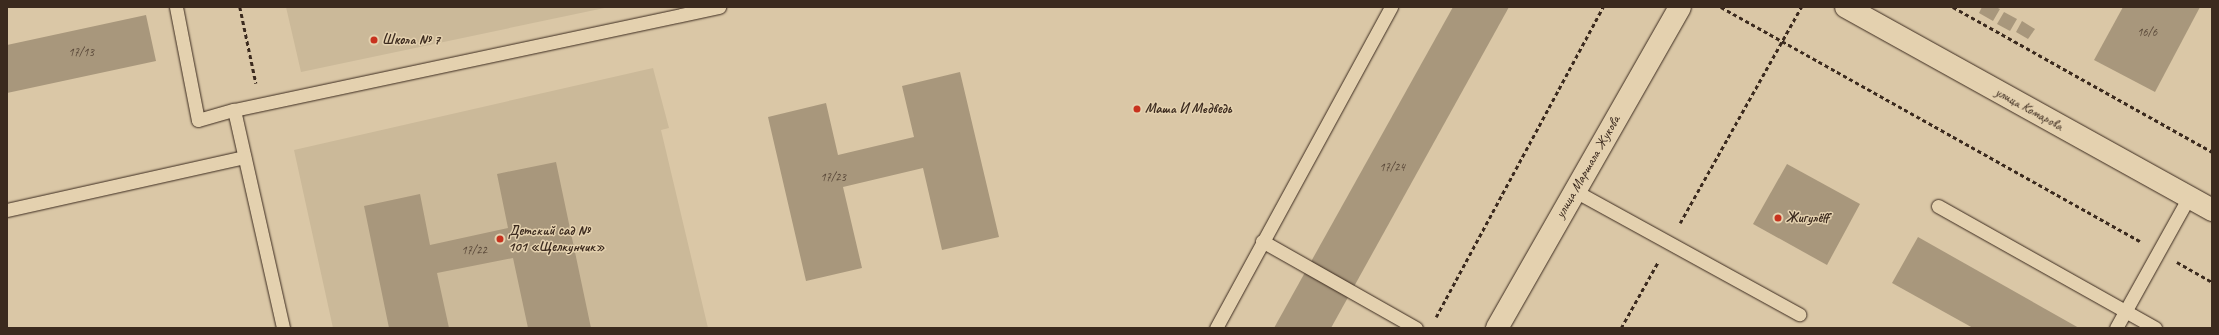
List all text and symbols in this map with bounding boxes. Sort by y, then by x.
house number: 16/6 [2137,26,2157,40]
place label: Школа № 7 [382,32,440,48]
marker: Школа № 7 [369,35,379,45]
house number: 17/13 [68,46,94,60]
street label: улица Комарова [1992,83,2066,135]
place label: Маша И Медведь [1145,101,1231,117]
marker: Маша И Медведь [1132,104,1142,114]
street label: улица Маршала Жукова [1552,113,1624,221]
house number: 17/24 [1379,161,1405,175]
house number: 17/23 [820,171,846,185]
place label: Жигулёff [1786,210,1829,226]
marker: Жигулёff [1773,213,1783,223]
place label: Детский сад № 101 «Щелкунчик» [508,223,605,256]
marker: Детский сад № 101 «Щелкунчик» [495,234,505,244]
house number: 17/22 [461,244,487,258]

